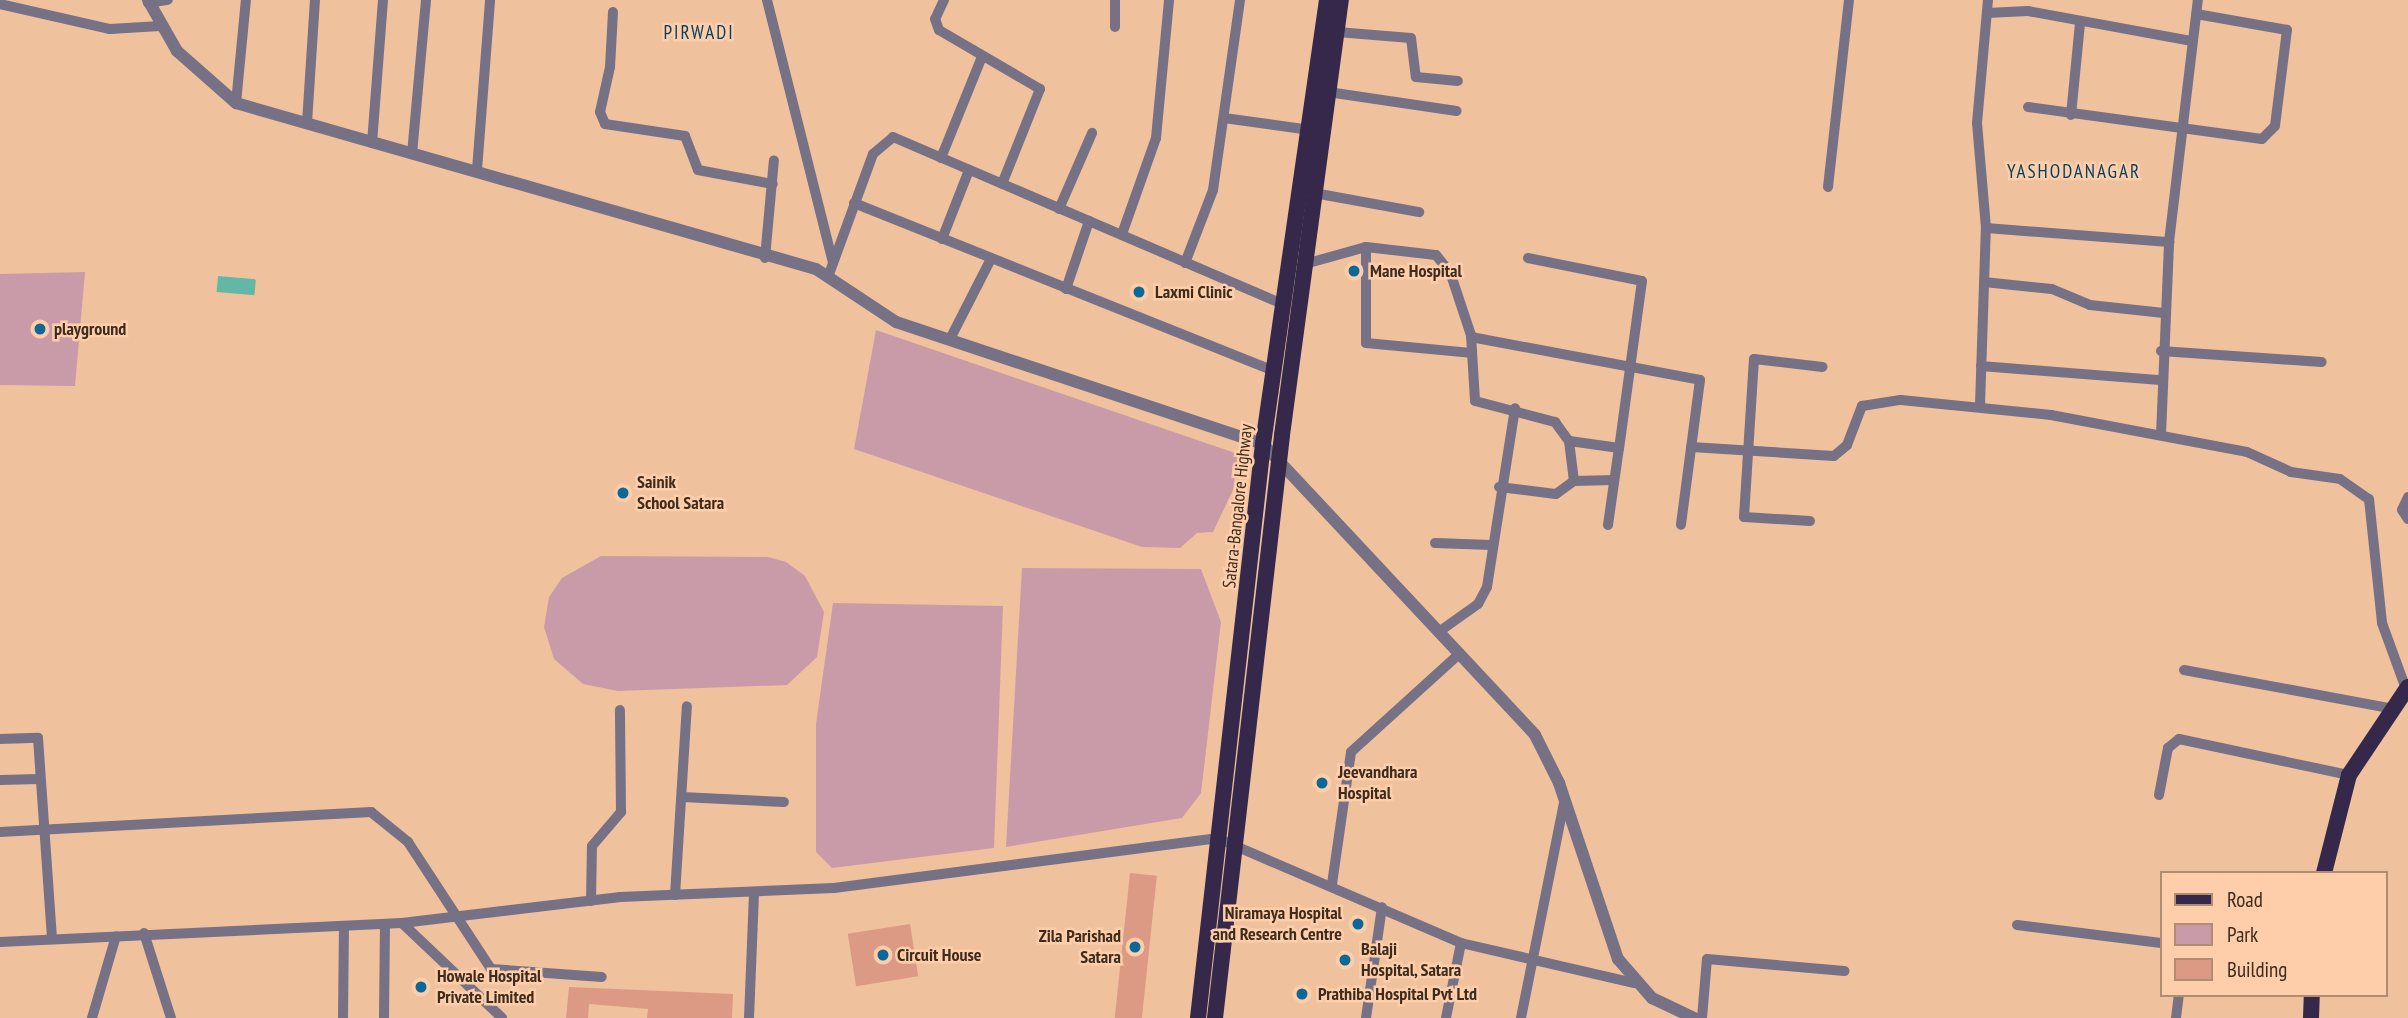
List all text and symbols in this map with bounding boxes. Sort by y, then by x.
district label: PIRWADI [664,22,734,44]
district label: YASHODANAGAR [2008,161,2140,183]
place label: Mane Hospital [1370,260,1462,282]
marker: Mane Hospital [1344,261,1364,281]
place label: Laxmi Clinic [1155,281,1233,303]
marker: Laxmi Clinic [1129,282,1149,302]
place label: playground [54,318,126,340]
marker: playground [32,321,48,337]
street label: Satara-Bangalore Highway [1219,423,1257,589]
place label: Sainik School Satara [637,472,724,514]
marker: Sainik School Satara [615,485,631,501]
place label: Jeevandhara Hospital [1338,762,1417,804]
marker: Jeevandhara Hospital [1312,773,1332,793]
legend [2160,871,2387,997]
text: Road [2227,886,2263,913]
place label: Niramaya Hospital and Research Centre [1212,903,1342,946]
marker: Niramaya Hospital and Research Centre [1348,914,1368,934]
text: Park [2227,921,2258,948]
place label: Zila Parishad Satara [1039,926,1121,968]
marker: Zila Parishad Satara [1127,939,1143,955]
place label: Balaji Hospital, Satara [1361,939,1462,982]
place label: Circuit House [897,944,981,966]
marker: Circuit House [875,947,891,963]
marker: Balaji Hospital, Satara [1335,950,1355,970]
text: Building [2227,956,2287,983]
place label: Howale Hospital Private Limited [437,966,541,1009]
marker: Howale Hospital Private Limited [411,977,431,997]
place label: Prathiba Hospital Pvt Ltd [1318,983,1477,1005]
marker: Prathiba Hospital Pvt Ltd [1292,984,1312,1004]

